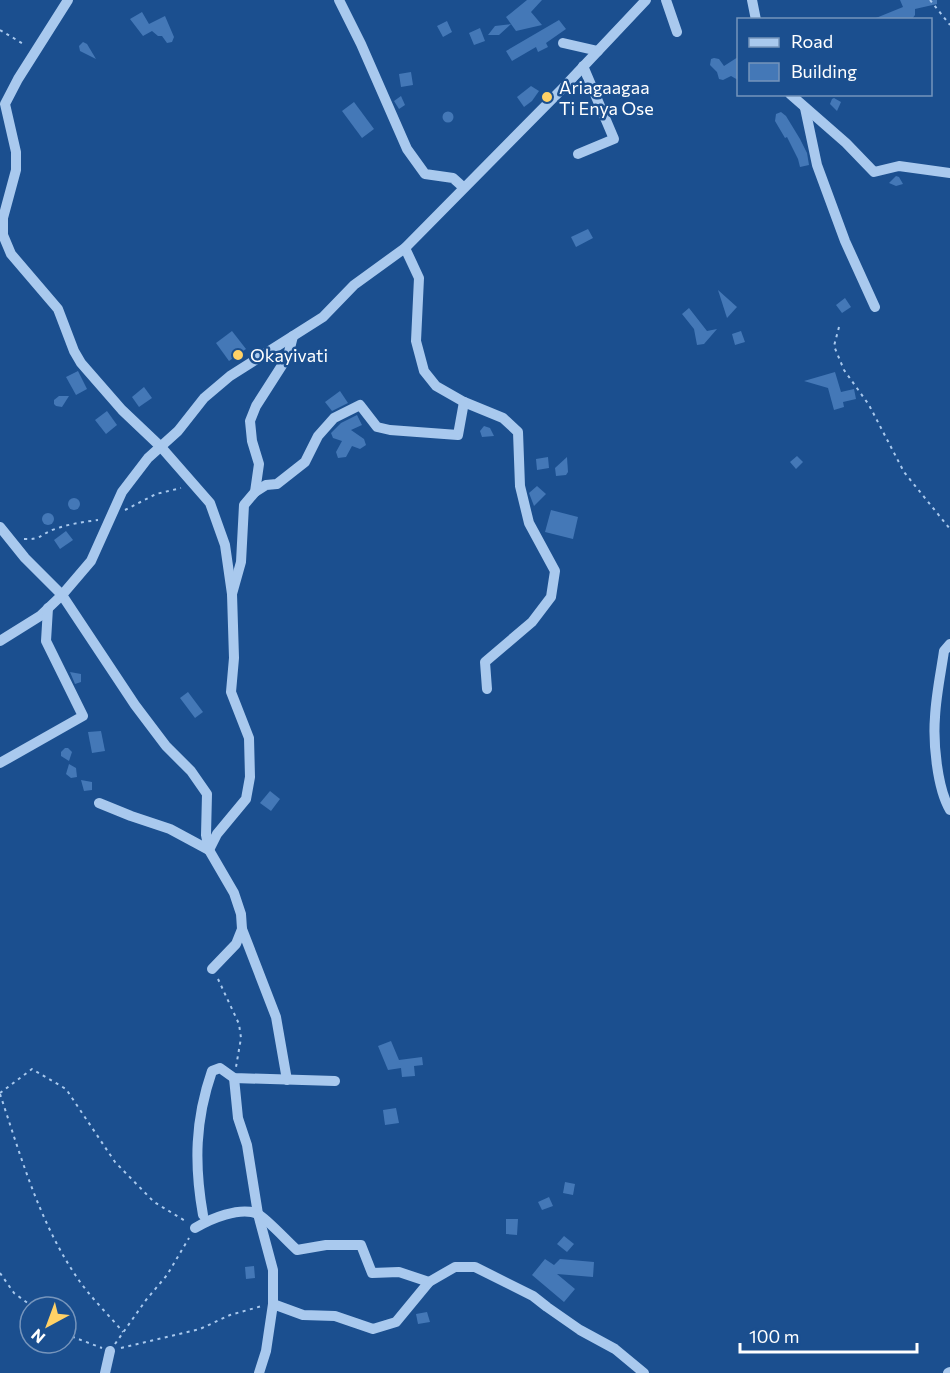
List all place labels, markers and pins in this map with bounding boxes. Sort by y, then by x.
place label: Ariagaagaa Ti Enya Ose [559,76,654,119]
marker: Ariagaagaa Ti Enya Ose [540,90,554,104]
place label: Okayivati [250,344,328,366]
marker: Okayivati [231,348,245,362]

